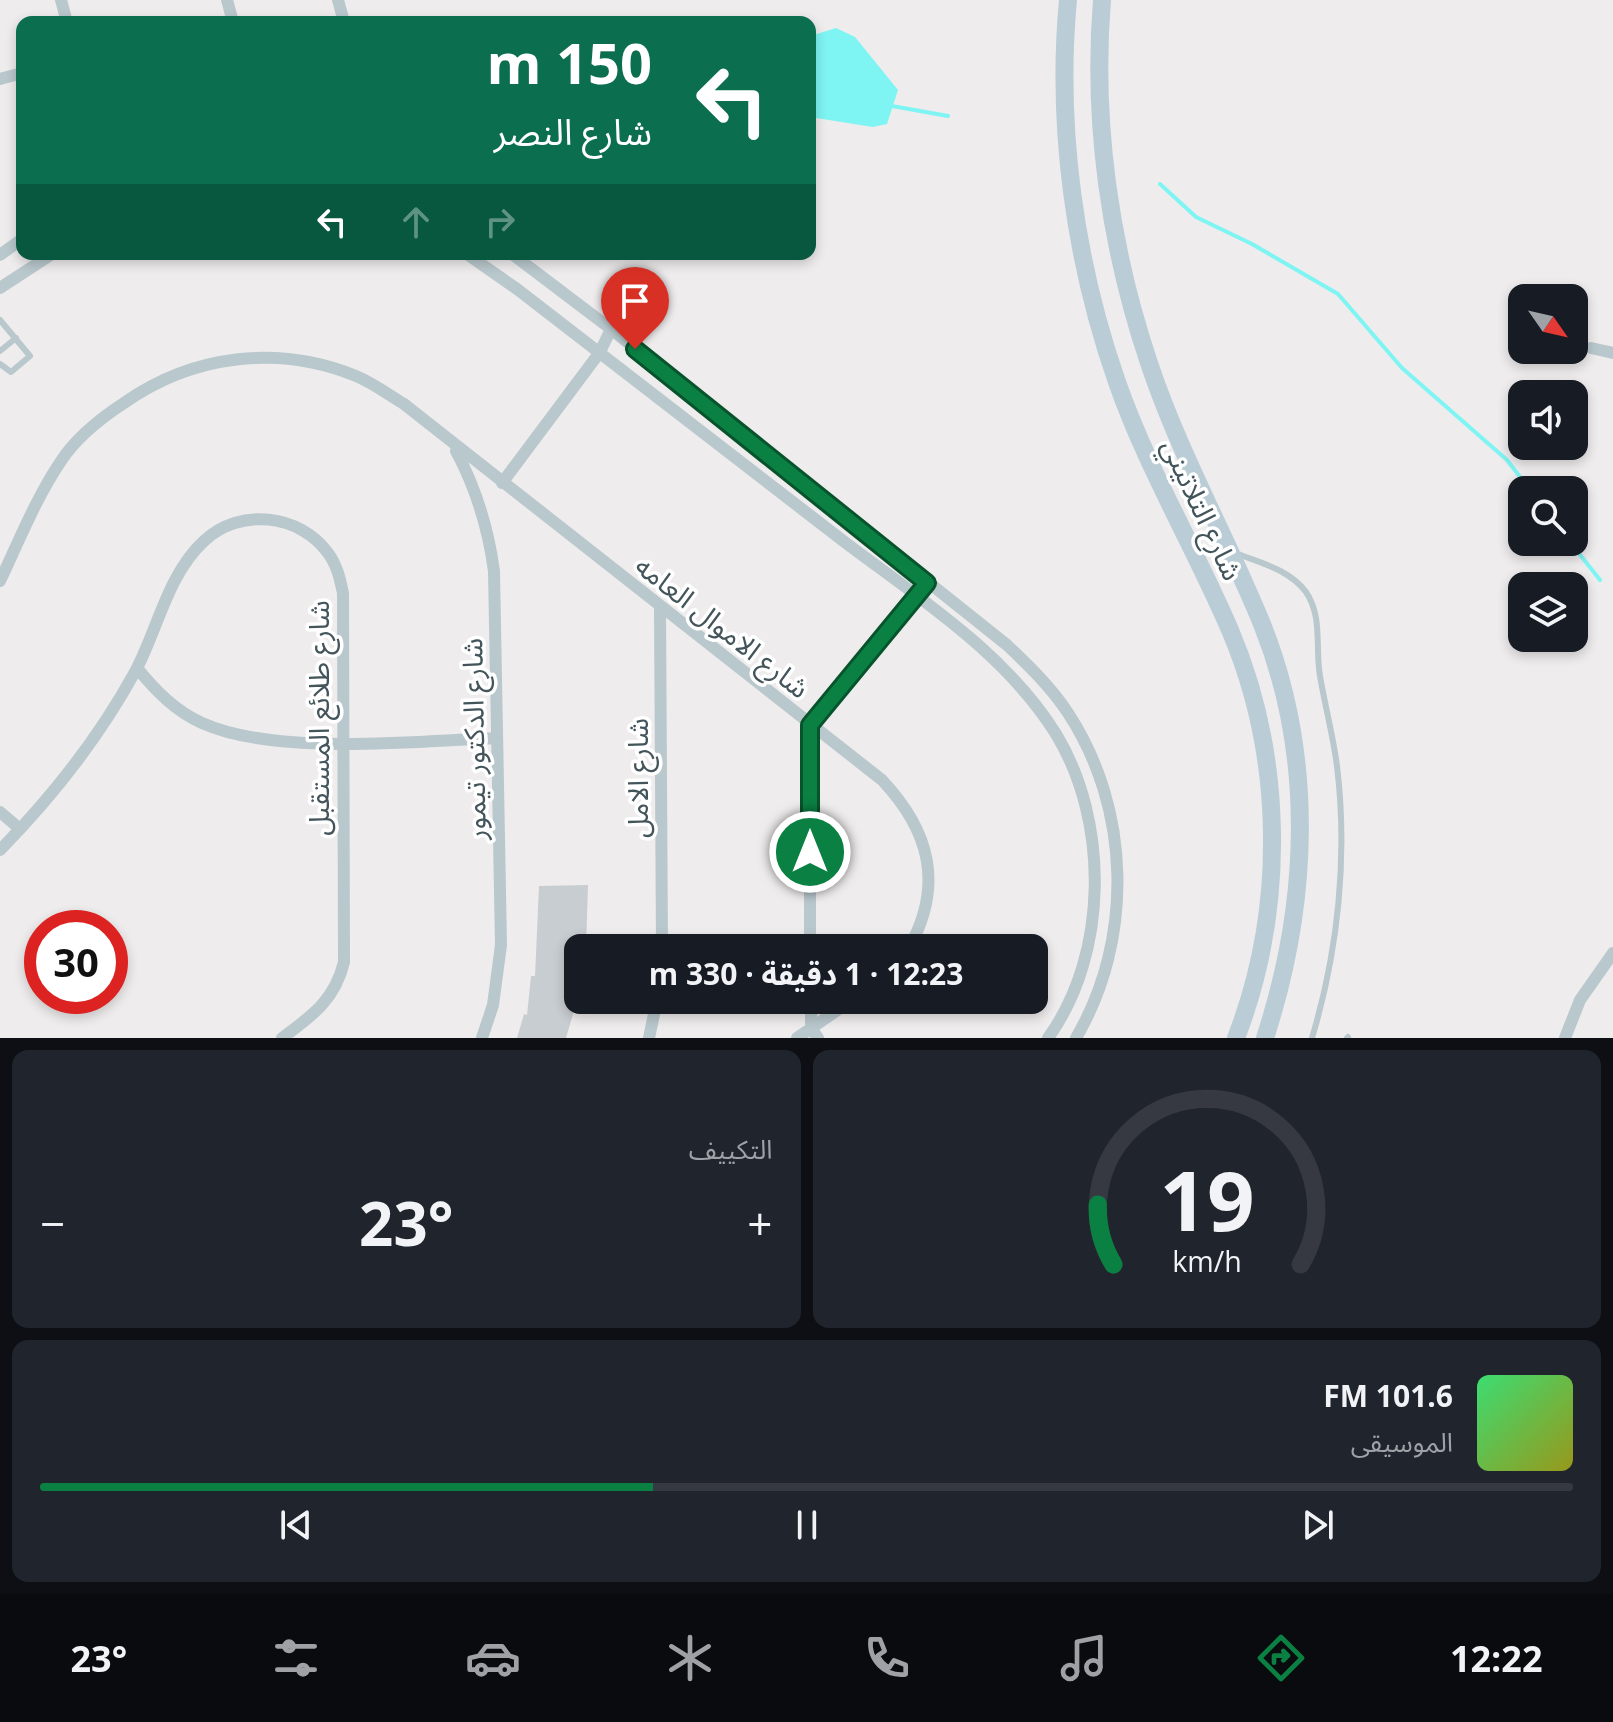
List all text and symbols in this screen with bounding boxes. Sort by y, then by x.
text: 150 m [486,24,652,100]
icon: left [680,48,784,152]
text: شارع النصر [494,107,652,156]
icon: left [310,200,354,244]
icon: ahead [394,200,438,244]
icon: right [478,200,522,244]
pin [601,267,669,349]
icon: arrive [613,279,657,323]
north arrow [1508,284,1588,364]
map controls [1508,284,1588,652]
button: sound [1508,380,1588,460]
street label: شارع التلاتيني [1150,432,1252,587]
button: search [1508,476,1588,556]
street label: شارع الاموال العامه [626,546,818,708]
button: layers [1508,572,1588,652]
street label: شارع طلائع المستقبل [299,600,340,836]
street label: شارع الدكتور تيمور [452,638,497,841]
street label: شارع الامل [618,718,659,838]
position arrow [768,810,852,894]
speed limit sign: 30 [24,910,128,1014]
text: 12:23 · 1 دقيقة · 330 m [649,953,963,994]
text: التكييف [689,1131,773,1167]
text: 19 [1159,1142,1254,1255]
text: 23° [359,1182,453,1264]
text: − [40,1193,65,1253]
text: + [747,1193,773,1253]
text: km/h [1172,1241,1241,1280]
text: 101.6 FM [1323,1375,1453,1416]
text: الموسيقى [1351,1424,1453,1460]
icon: previous [274,1503,318,1547]
icon: pause [785,1503,829,1547]
icon: next [1296,1503,1340,1547]
icon: filters [268,1630,324,1686]
icon: car [465,1630,521,1686]
icon: climate [662,1630,718,1686]
icon: phone [859,1630,915,1686]
icon: music [1056,1630,1112,1686]
icon: directions [1253,1630,1309,1686]
text: 23° [71,1634,127,1683]
text: 12:22 [1450,1634,1543,1683]

